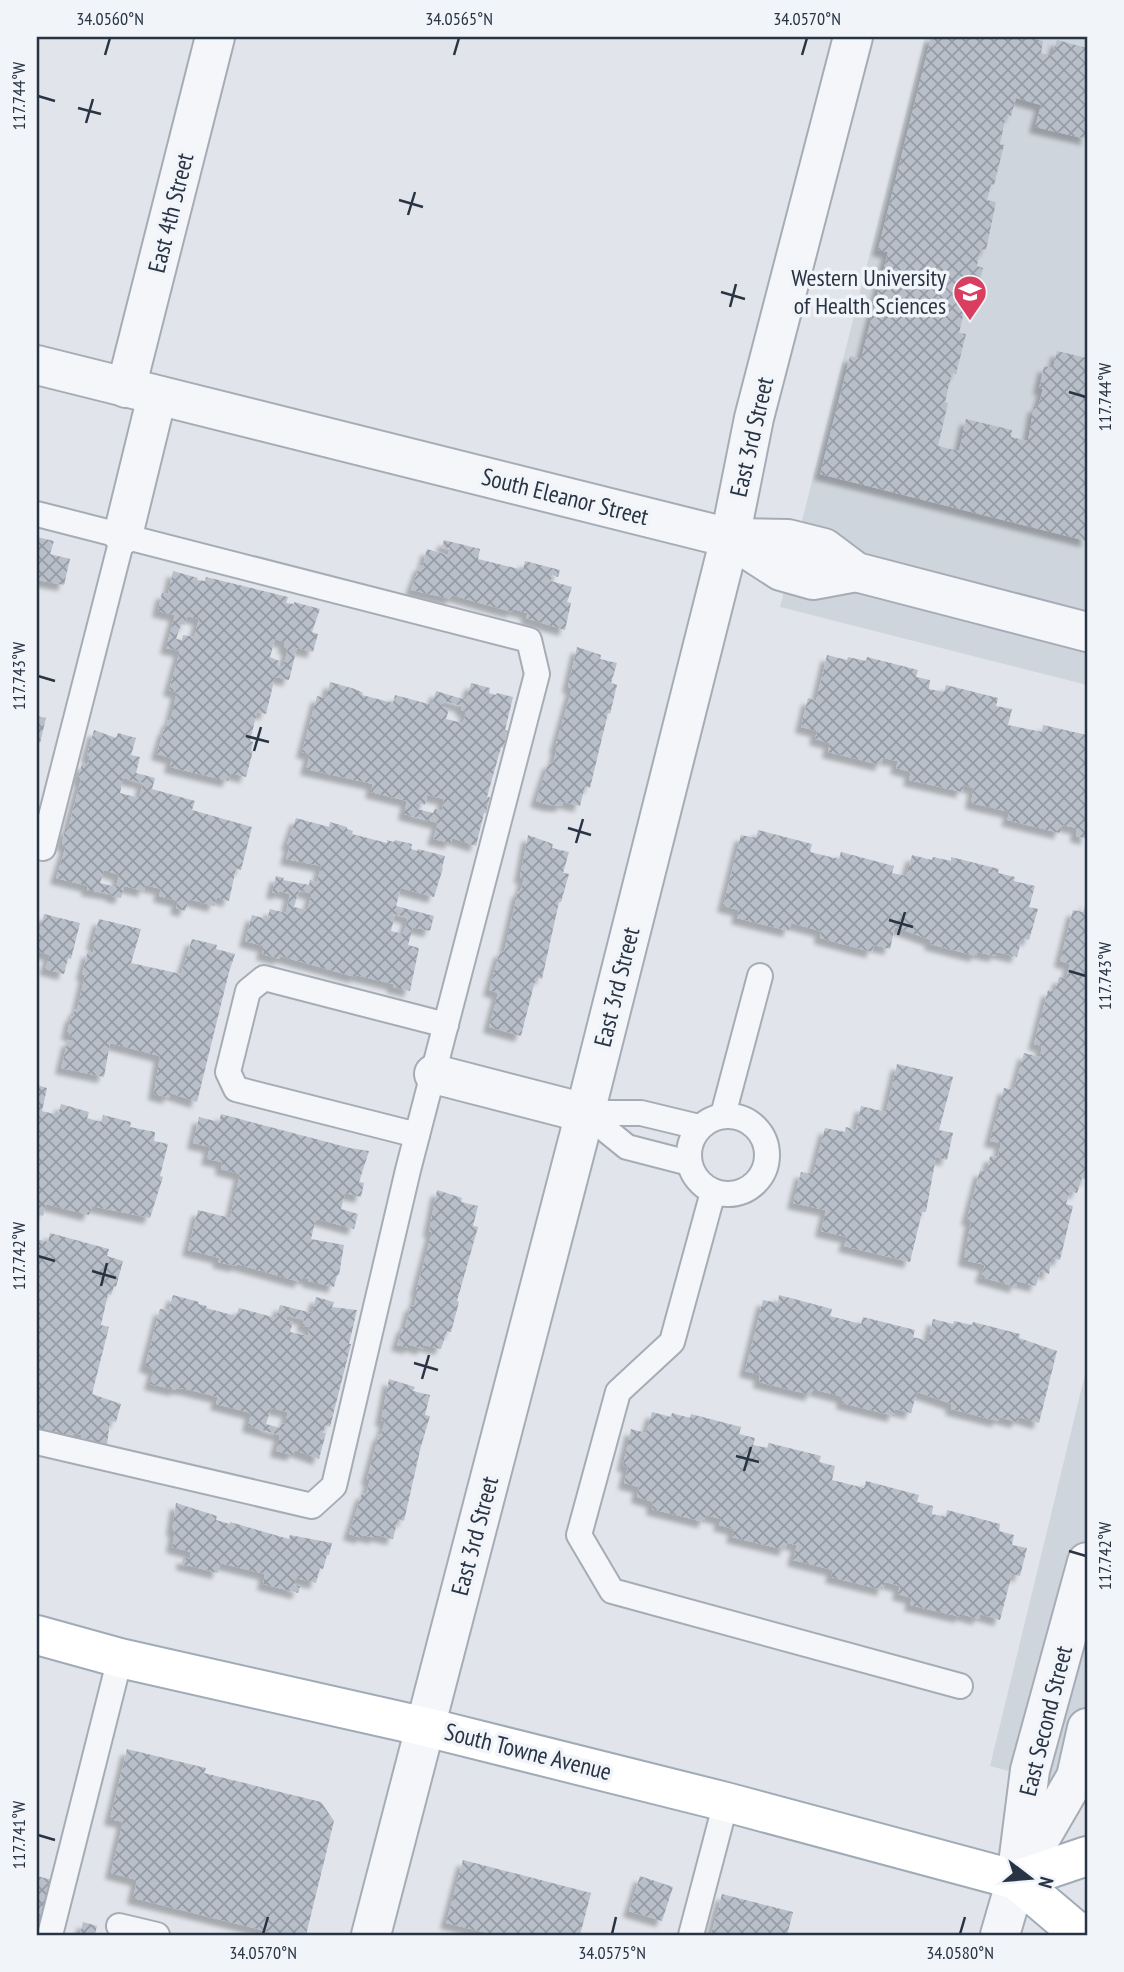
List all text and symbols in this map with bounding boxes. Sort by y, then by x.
text: 34.0560°N [76,7,144,30]
text: 34.0565°N [425,7,493,30]
text: 34.0570°N [773,7,841,30]
text: 117.744°W [7,62,30,130]
street label: East 4th Street [141,149,200,276]
place label: Western University of Health Sciences [791,262,946,321]
school or university icon: Western University of Health Sciences [951,273,989,322]
text: 117.744°W [1093,363,1116,431]
street label: East 3rd Street [723,373,780,500]
street label: South Eleanor Street [478,461,652,532]
text: 117.743°W [7,642,30,710]
street label: East 3rd Street [587,923,646,1050]
text: 117.743°W [1093,942,1116,1010]
text: 117.742°W [7,1222,30,1290]
street label: East 3rd Street [444,1472,505,1599]
text: 117.742°W [1093,1522,1116,1590]
street label: East Second Street [1012,1642,1079,1799]
street label: South Towne Avenue [441,1716,615,1787]
text: 117.741°W [7,1801,30,1869]
north arrow [995,1842,1064,1912]
text: N [1033,1874,1059,1891]
text: 34.0570°N [229,1941,297,1964]
text: 34.0575°N [578,1941,646,1964]
text: 34.0580°N [926,1941,994,1964]

